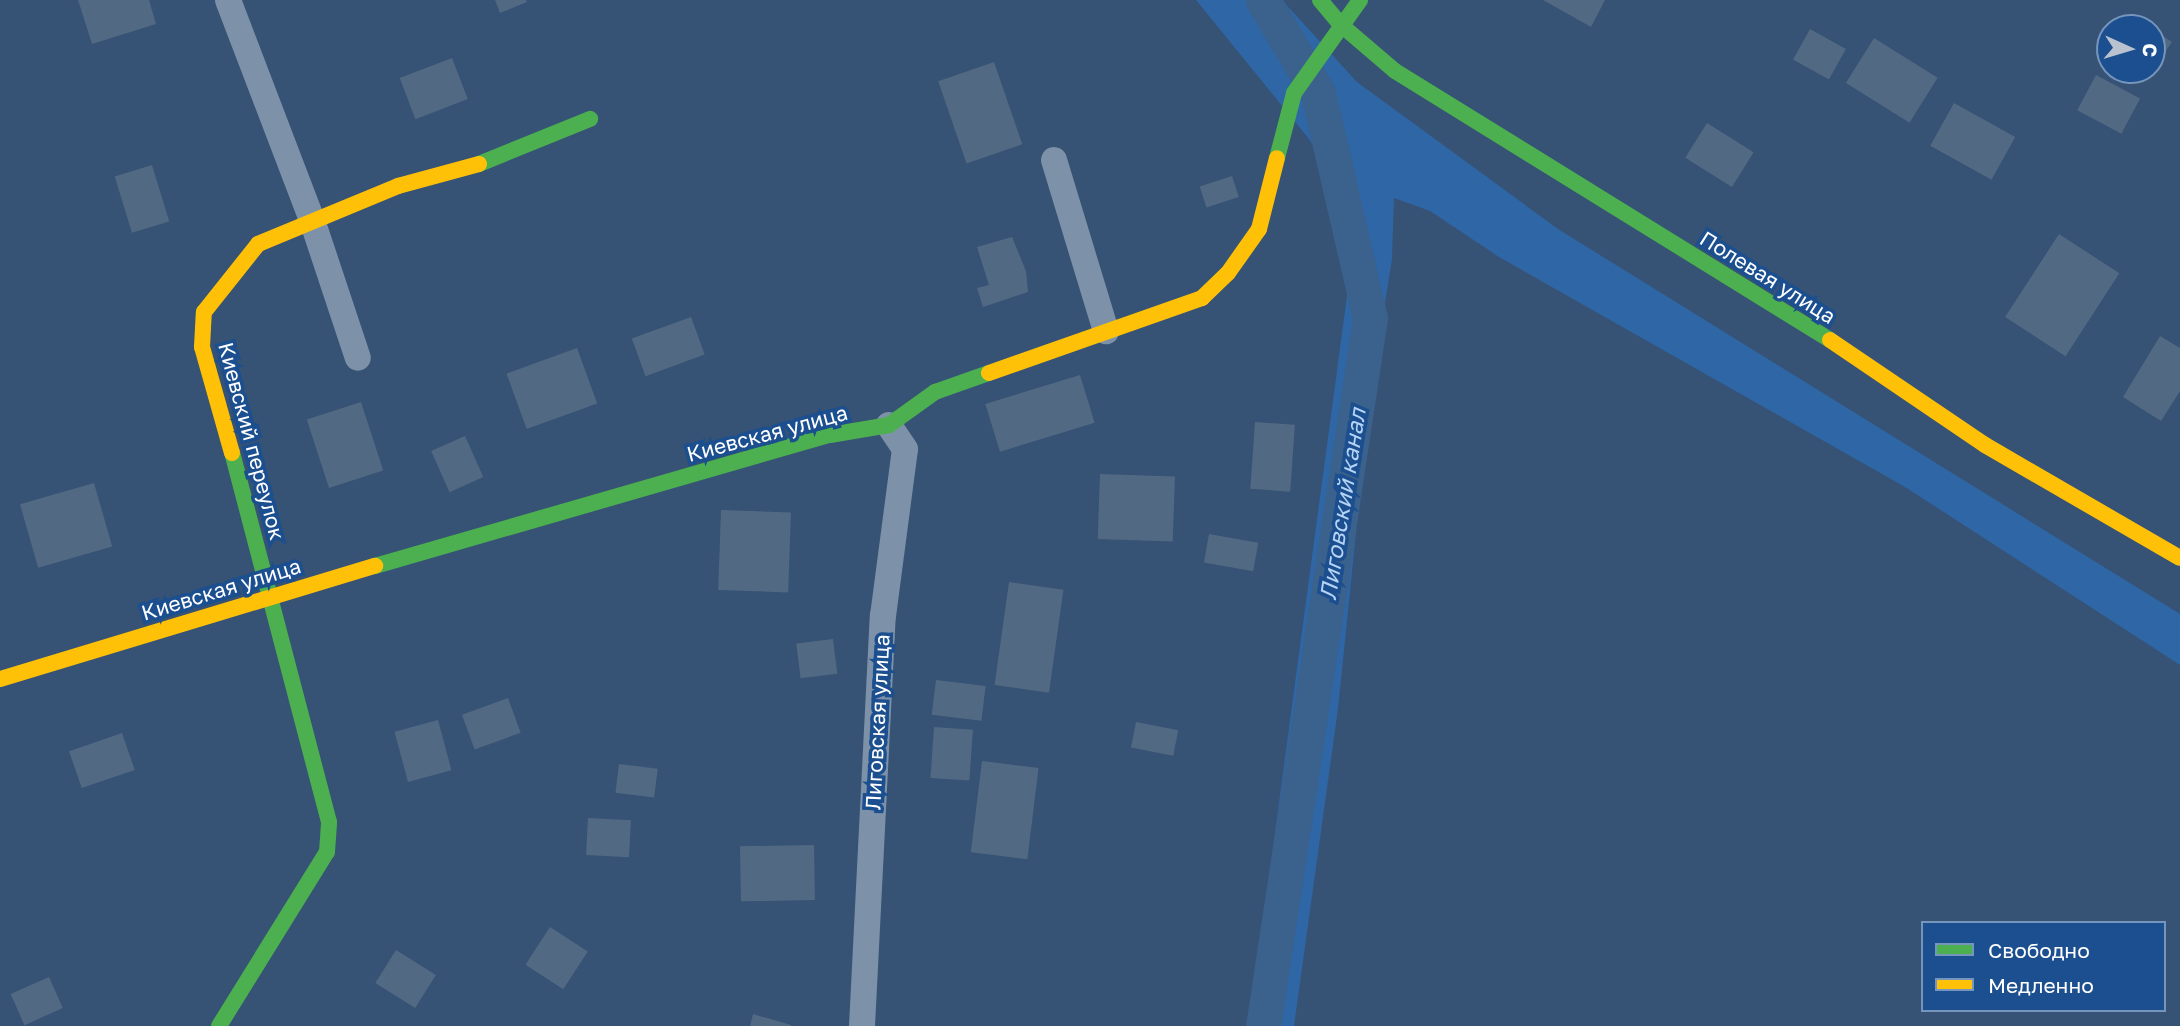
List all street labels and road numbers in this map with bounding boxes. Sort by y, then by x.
street label: Полевая улица [1696,225,1840,329]
street label: Киевский переулок [213,339,291,543]
street label: Киевская улица [684,399,850,467]
street label: Киевская улица [138,553,304,625]
street label: Лиговская улица [860,634,894,810]

